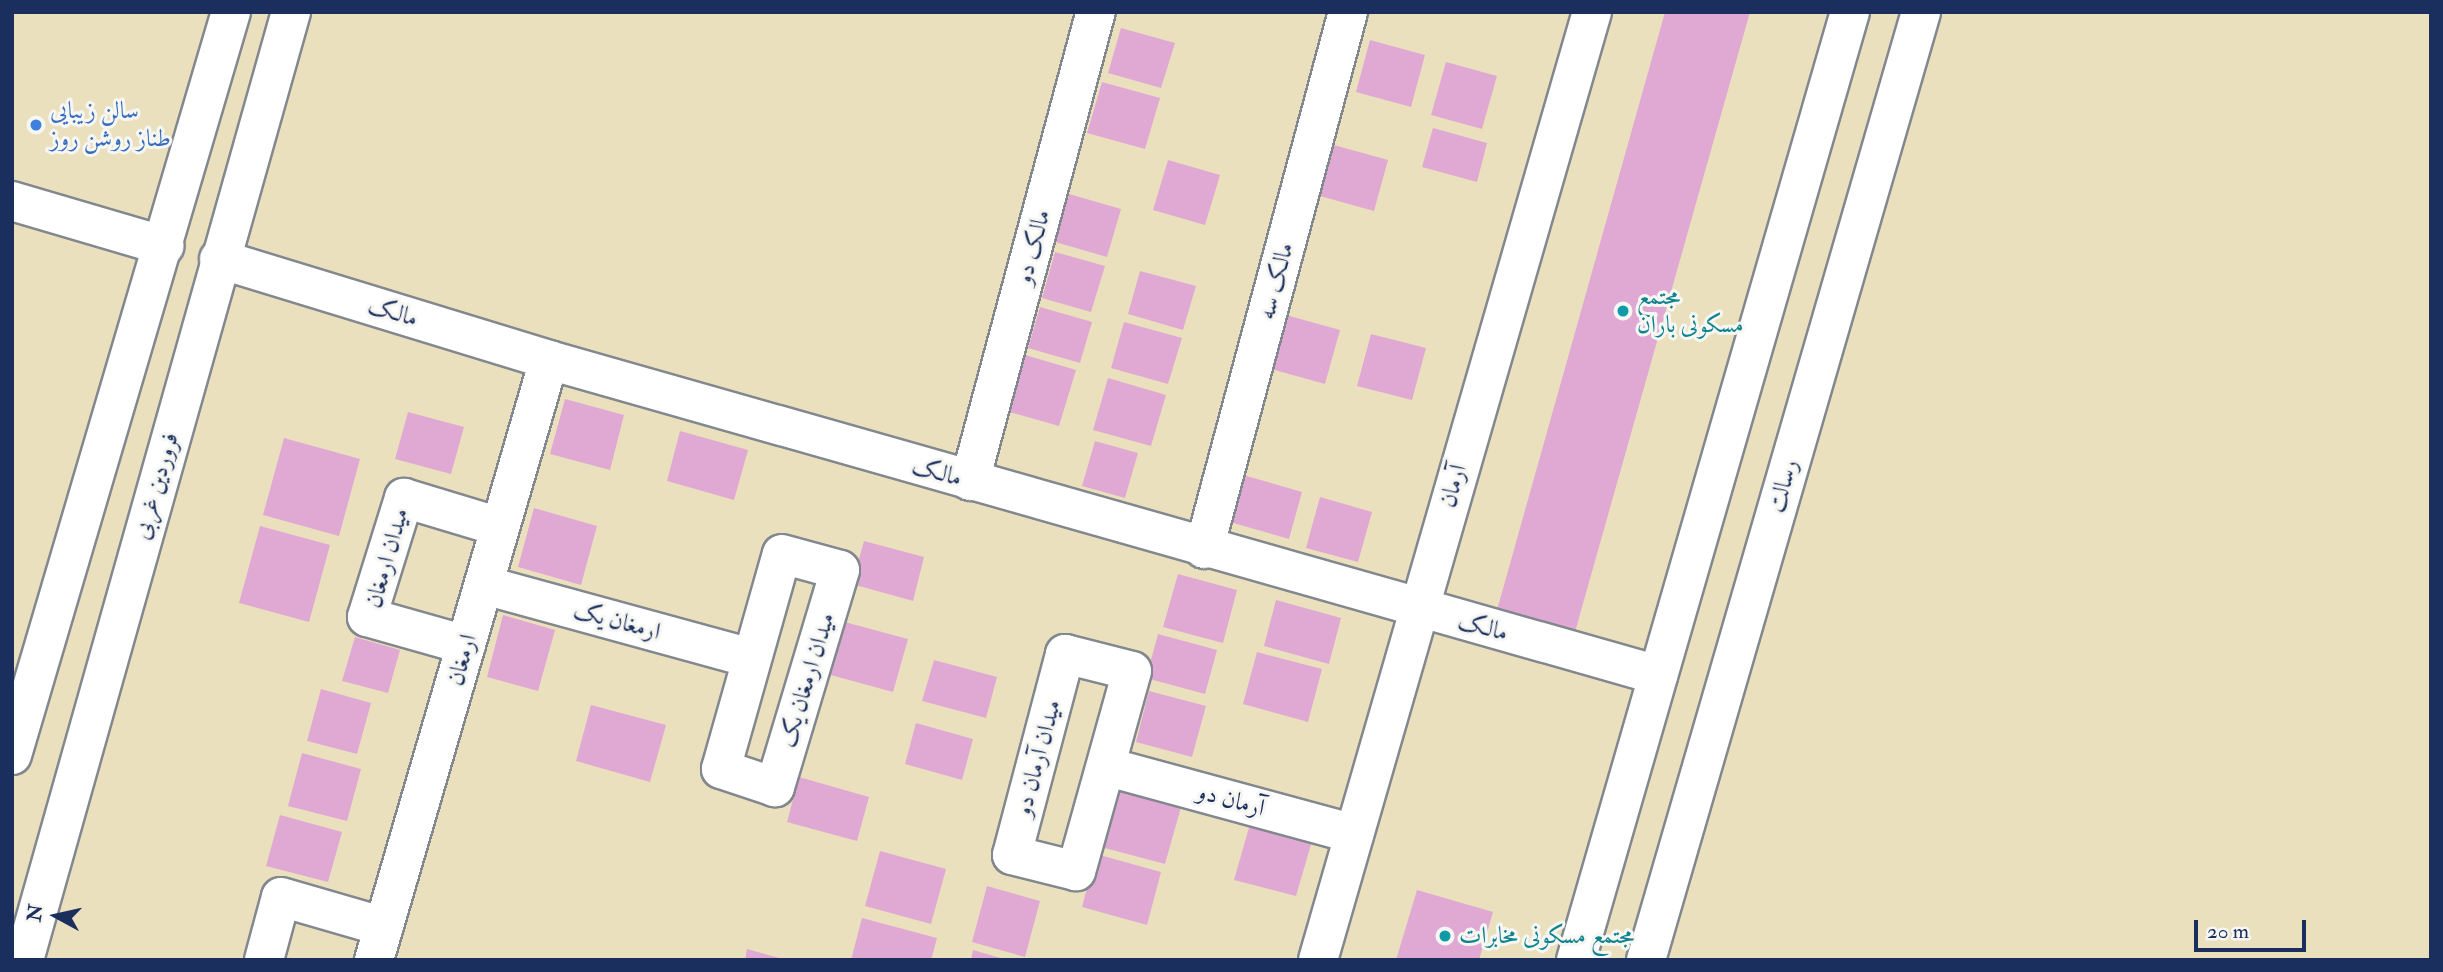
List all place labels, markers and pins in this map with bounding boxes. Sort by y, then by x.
place label: سالن زیبایی طناز روشن روز [50,97,171,153]
marker: سالن زیبایی طناز روشن روز [28,117,44,133]
place label: مجتمع مسکونی باران [1637,283,1744,339]
marker: مجتمع مسکونی باران [1615,303,1631,319]
place label: مجتمع مسکونی مخابرات [1459,922,1634,950]
marker: مجتمع مسکونی مخابرات [1437,928,1453,944]

